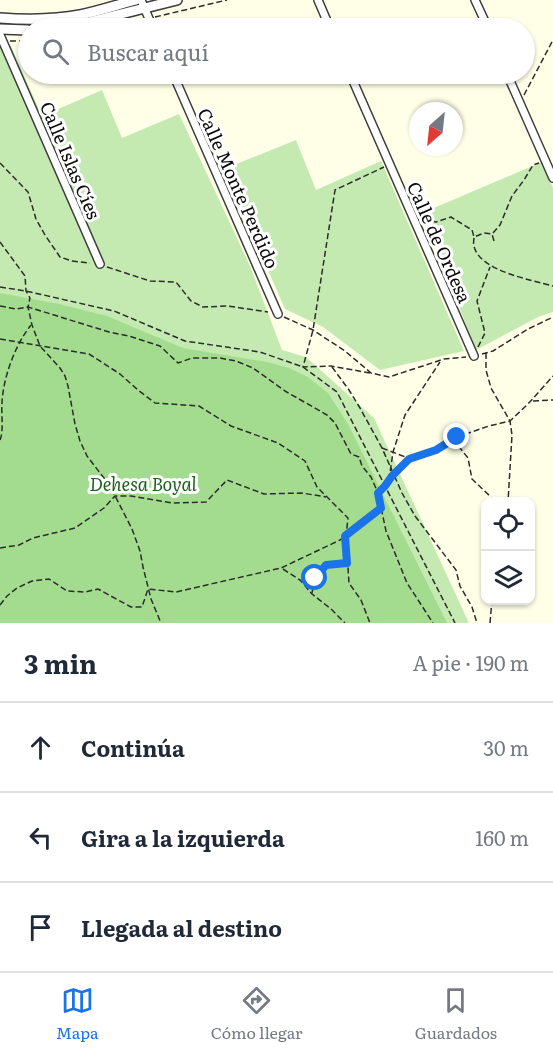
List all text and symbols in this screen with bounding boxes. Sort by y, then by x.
search box [18,18,535,84]
icon: search [39,35,72,68]
text: Buscar aquí [87,35,209,68]
street label: Calle Islas Cíes [34,97,108,223]
north arrow [409,102,463,156]
street label: Calle Monte Perdido [191,103,287,273]
street label: Calle de Ordesa [401,177,479,307]
route end [443,423,469,449]
park label: Dehesa Boyal [89,470,198,497]
map controls [481,497,535,605]
button: locate [481,497,535,551]
button: layers [481,551,535,605]
route start [301,564,327,590]
text: 3 min [24,643,97,682]
text: A pie · 190 m [413,647,529,677]
icon: ahead [24,731,57,764]
text: Continúa [81,731,185,764]
text: 30 m [483,732,529,762]
icon: left [24,821,57,854]
text: Gira a la izquierda [81,821,285,854]
text: 160 m [475,822,529,852]
icon: arrive [24,911,57,944]
text: Llegada al destino [81,911,282,944]
tab: Mapa [56,984,99,1044]
tab: Cómo llegar [211,984,303,1044]
tab: Guardados [415,984,497,1044]

